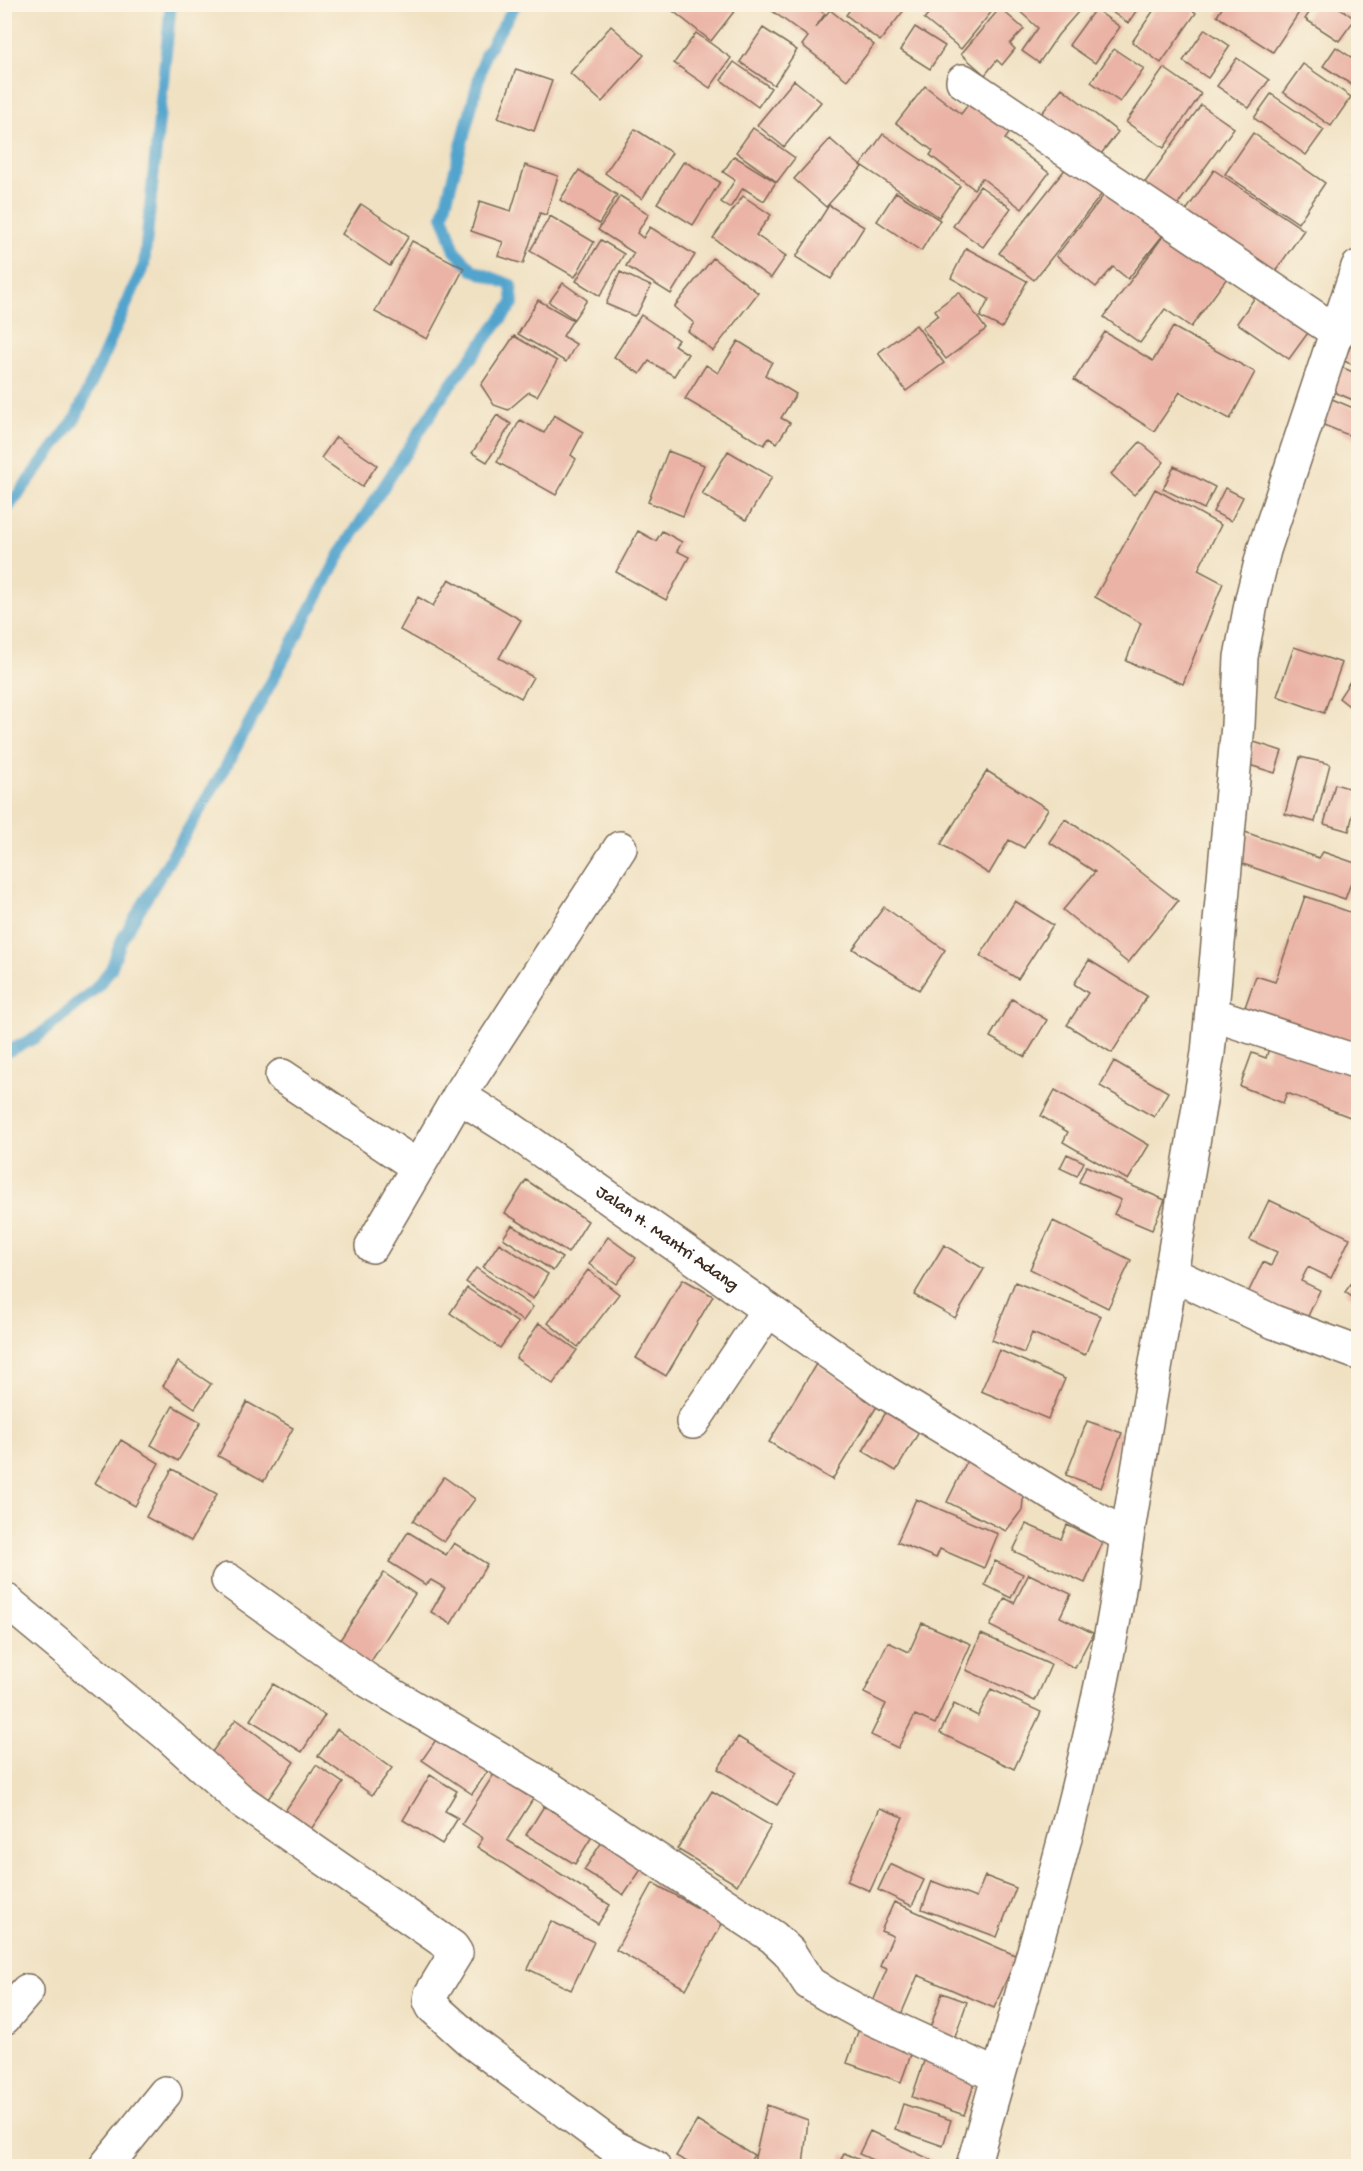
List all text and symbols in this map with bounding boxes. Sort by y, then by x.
street label: Jalan H. Mantri Adang [592,1181,742,1296]

